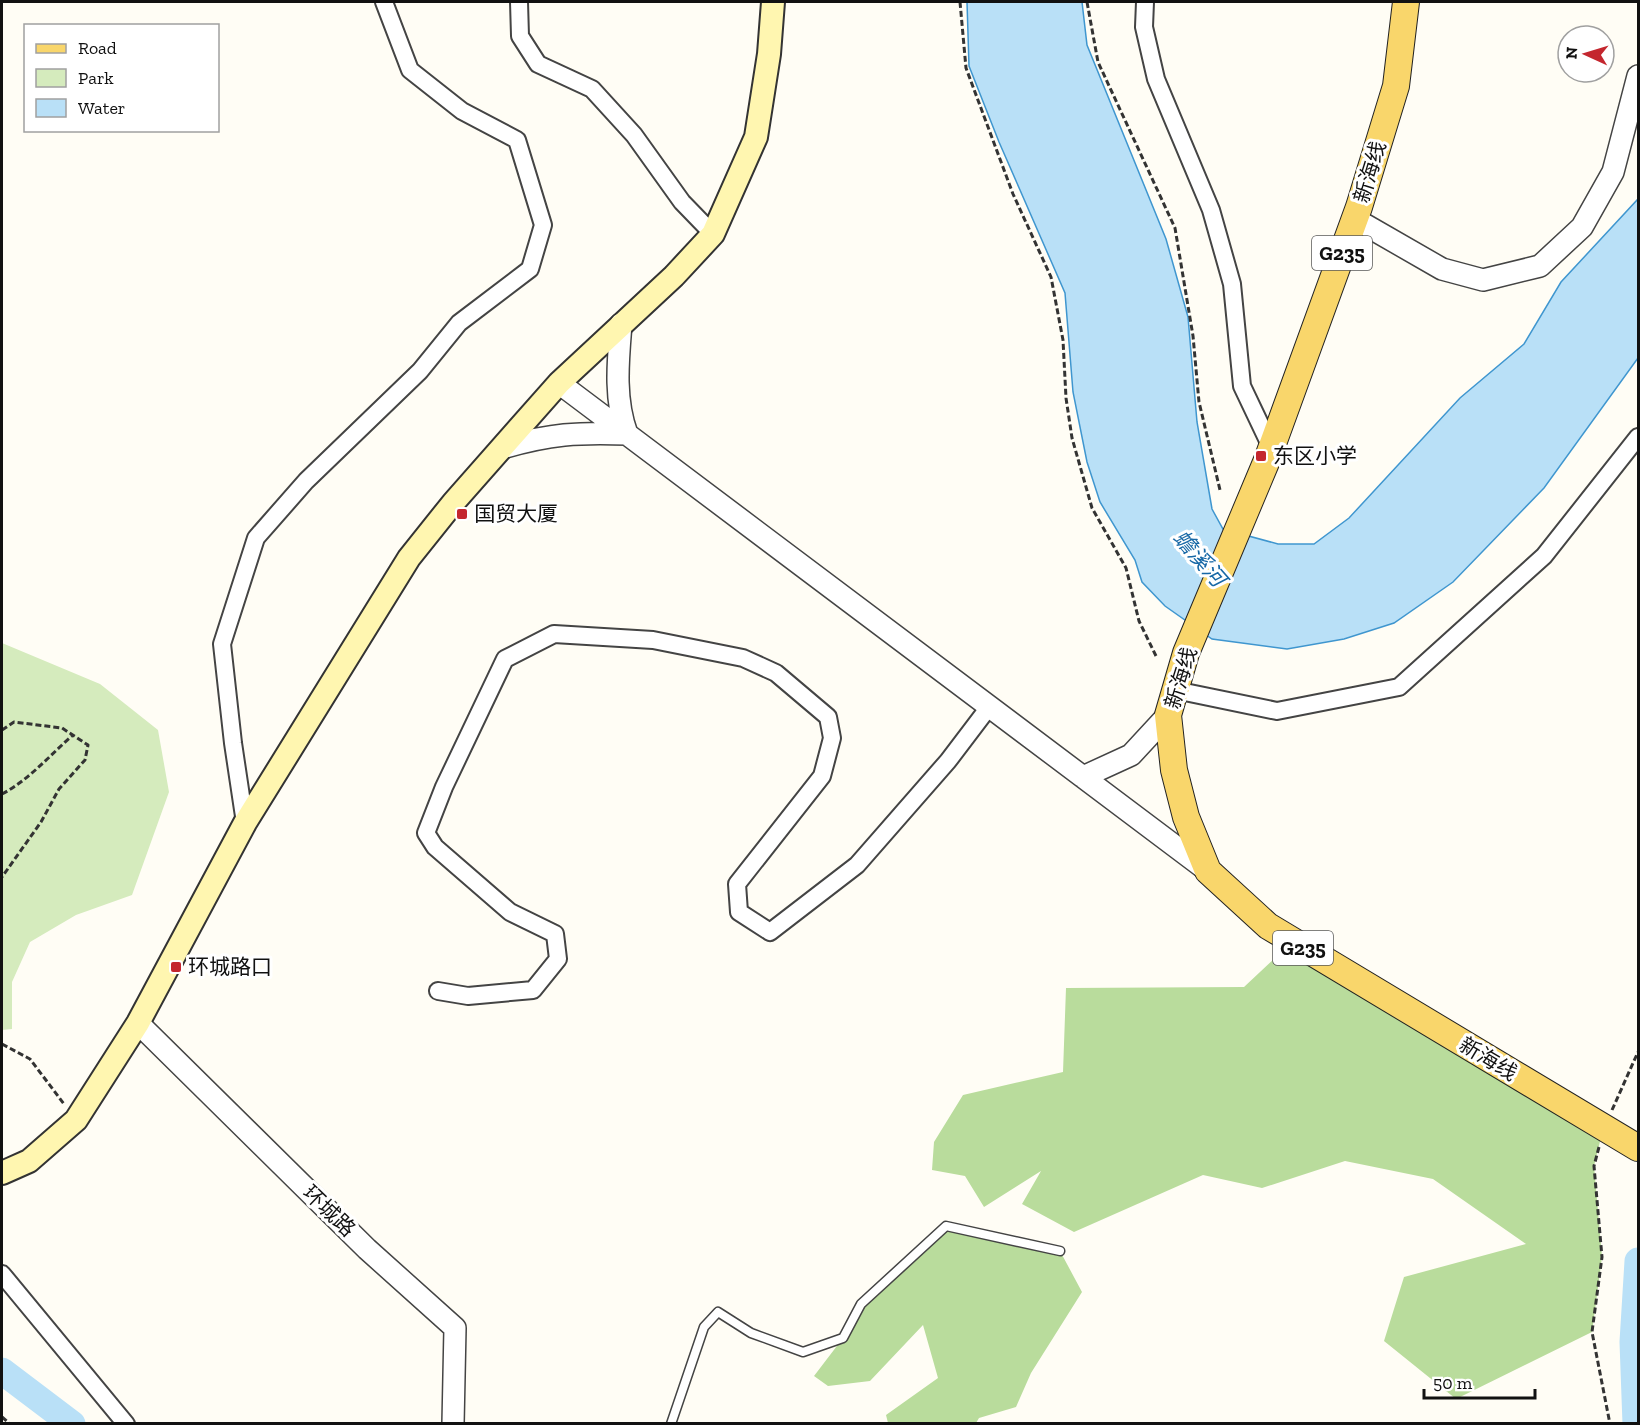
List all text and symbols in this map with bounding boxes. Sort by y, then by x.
legend [24,24,219,132]
north arrow [1556,24,1616,84]
text: Road [78,37,117,59]
text: N [1562,46,1581,60]
text: Park [78,67,114,89]
text: Water [78,97,125,119]
street label: 新海线 [1348,138,1391,206]
road number: G235 [1312,236,1372,270]
place label: 东区小学 [1273,443,1357,468]
marker: 东区小学 [1254,449,1268,463]
place label: 国贸大厦 [474,501,558,526]
marker: 国贸大厦 [455,507,469,521]
water label: 蟾溪河 [1168,525,1234,595]
street label: 新海线 [1159,644,1202,712]
road number: G235 [1273,931,1333,965]
place label: 环城路口 [188,954,272,979]
marker: 环城路口 [169,960,183,974]
street label: 新海线 [1455,1032,1522,1086]
street label: 环城路 [298,1180,361,1242]
scale bar [1424,1362,1535,1400]
text: 50 m [1433,1372,1473,1394]

